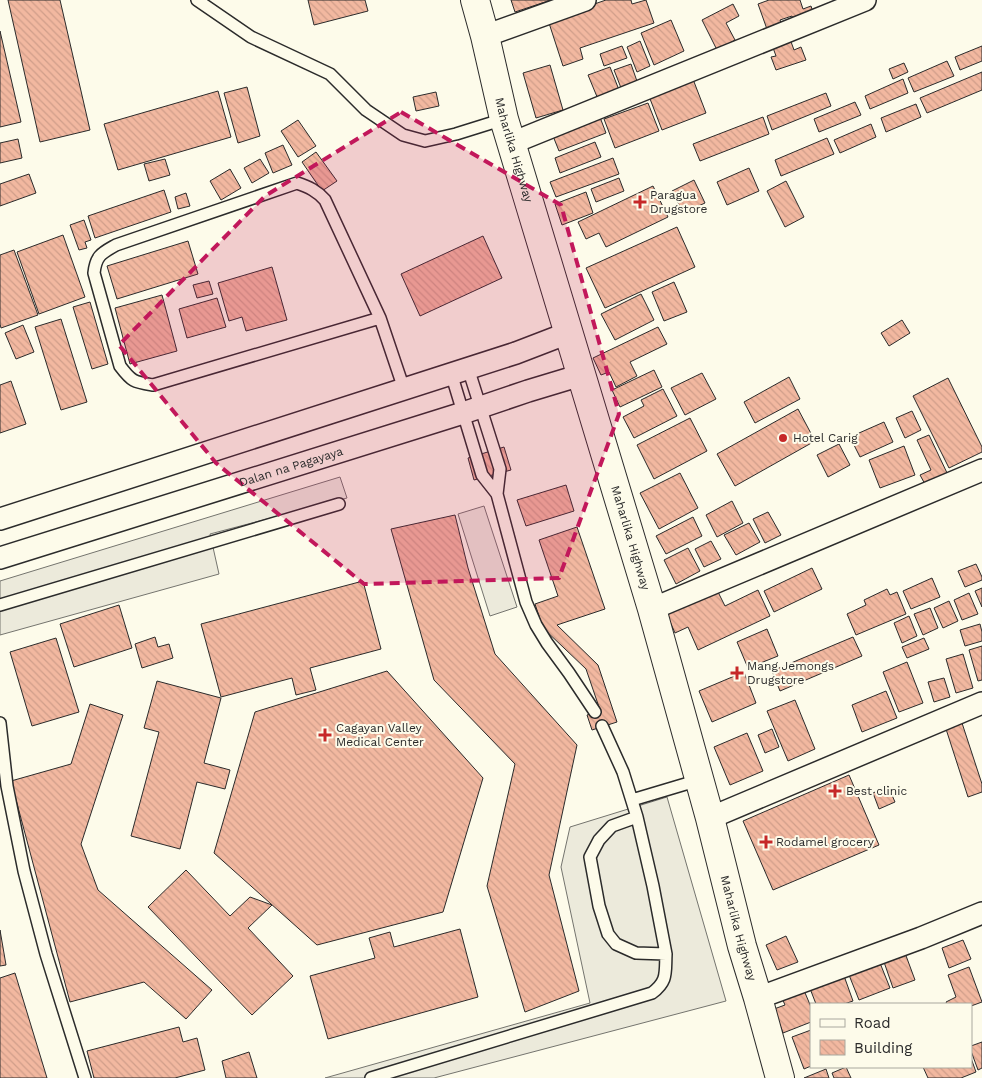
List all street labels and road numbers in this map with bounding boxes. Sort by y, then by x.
street label: Maharlika Highway [492,96,536,205]
street label: Dalan na Pagayaya [238,444,345,490]
street label: Maharlika Highway [608,484,653,593]
street label: Maharlika Highway [718,874,760,983]

